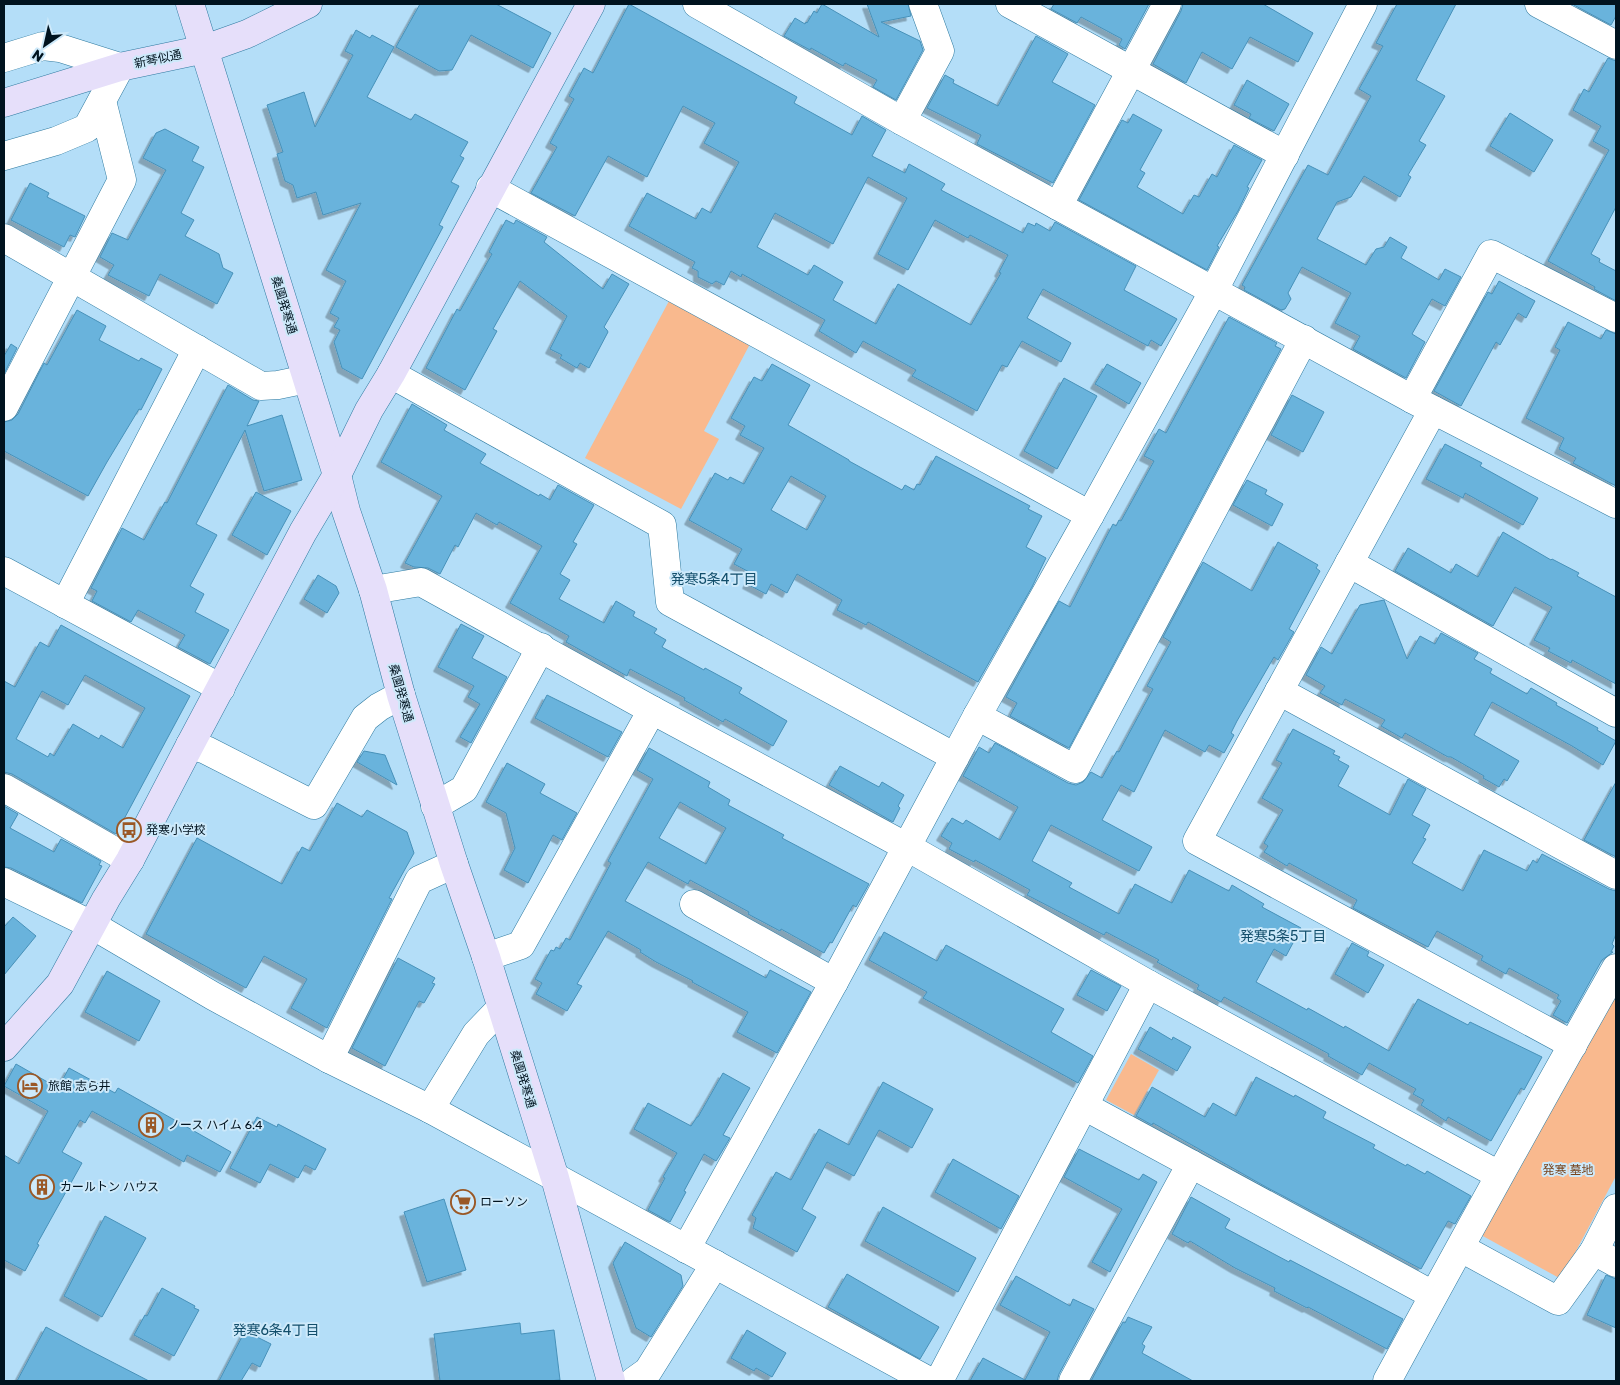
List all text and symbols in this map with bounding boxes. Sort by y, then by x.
north arrow [20,20,70,70]
text: N [29,45,47,65]
street label: 新琴似通 [133,47,183,71]
street label: 桑園発寒通 [269,274,299,336]
district label: 発寒5条4丁目 [670,571,758,588]
street label: 桑園発寒通 [386,662,416,724]
bus stop icon: 発寒小学校 [116,817,142,843]
place label: 発寒小学校 [146,823,206,837]
district label: 発寒5条5丁目 [1240,928,1326,945]
street label: 桑園発寒通 [508,1048,538,1110]
hotel icon: 旅館 志ら井 [17,1073,43,1099]
place label: 旅館 志ら井 [48,1079,111,1093]
building icon: ノース ハイム 6.4 [138,1112,164,1138]
place label: ノース ハイム 6.4 [168,1118,263,1132]
park label: 発寒 墓地 [1543,1163,1593,1177]
building icon: カールトン ハウス [29,1174,55,1200]
place label: カールトン ハウス [60,1180,159,1194]
supermarket icon: ローソン [450,1189,476,1215]
place label: ローソン [480,1195,528,1209]
district label: 発寒6条4丁目 [232,1322,320,1339]

